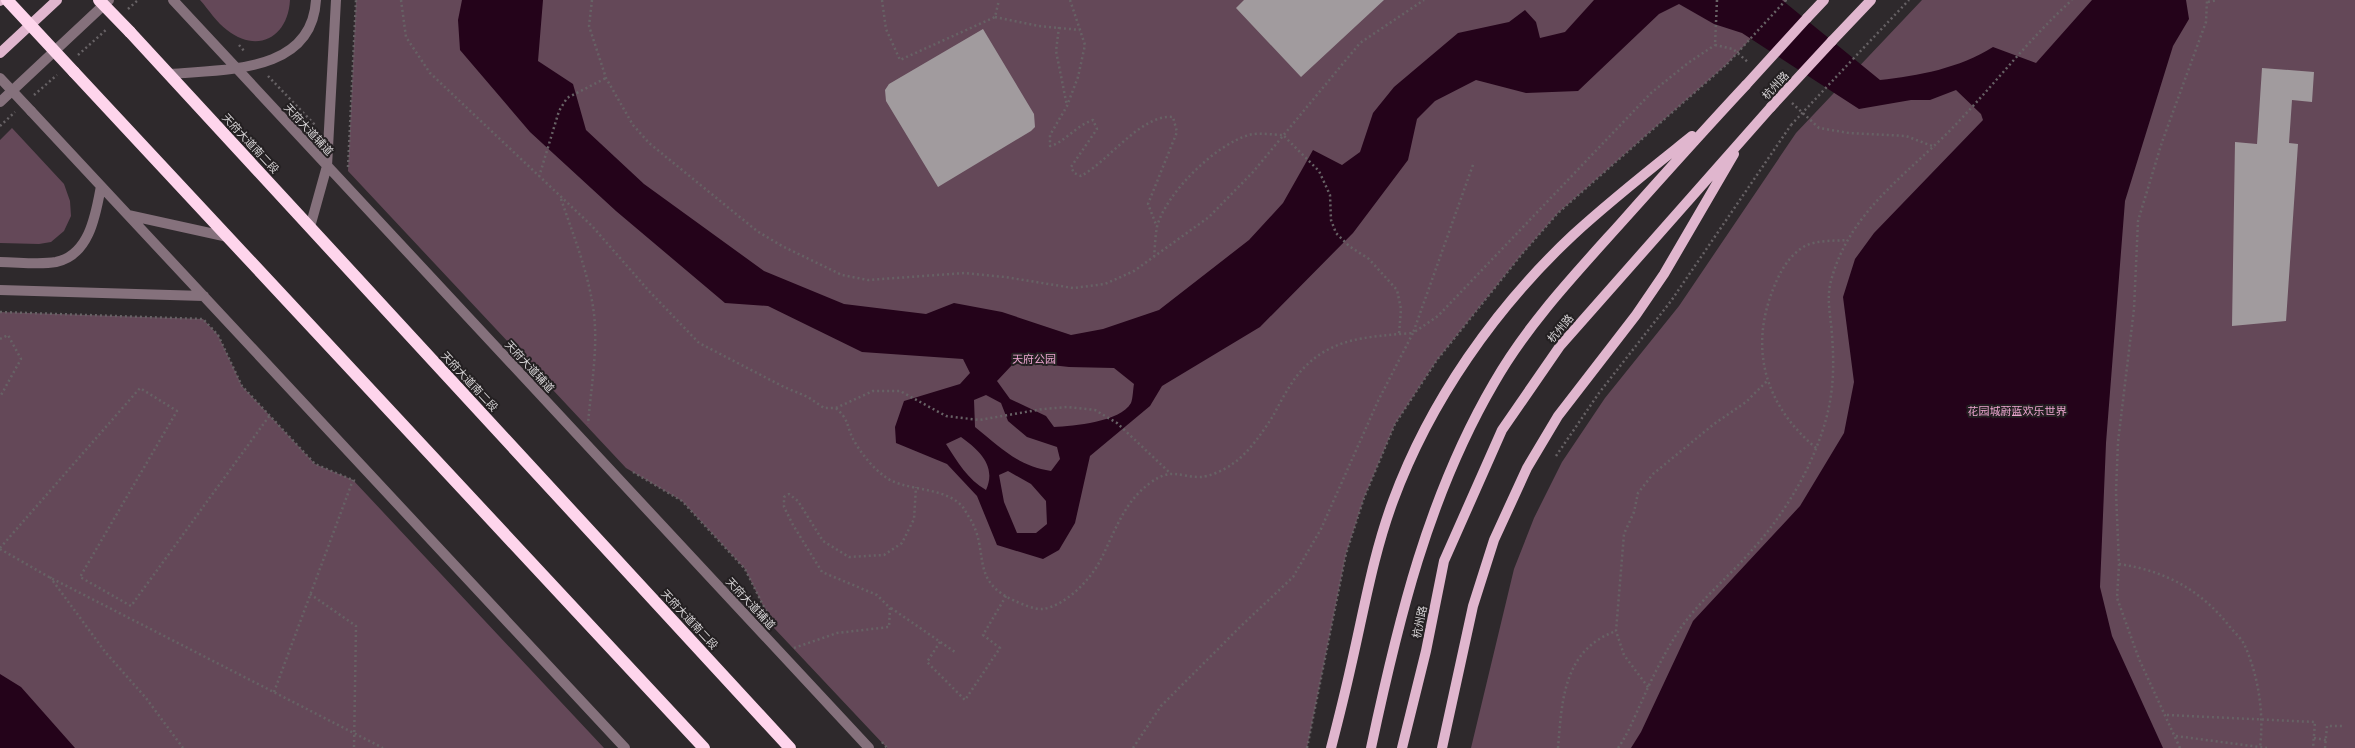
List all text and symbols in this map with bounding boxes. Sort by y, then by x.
street label: 杭州路 [1759,68,1791,102]
street label: 天府大道辅道 [282,100,336,158]
street label: 天府大道南二段 [220,110,282,176]
street label: 杭州路 [1544,311,1576,345]
street label: 天府大道辅道 [503,337,557,395]
street label: 天府大道南二段 [439,348,501,414]
park label: 天府公园 [1012,352,1056,365]
park label: 花园城蔚蓝欢乐世界 [1968,404,2067,417]
street label: 天府大道辅道 [724,574,778,632]
street label: 天府大道南二段 [659,586,721,652]
street label: 杭州路 [1409,605,1429,639]

